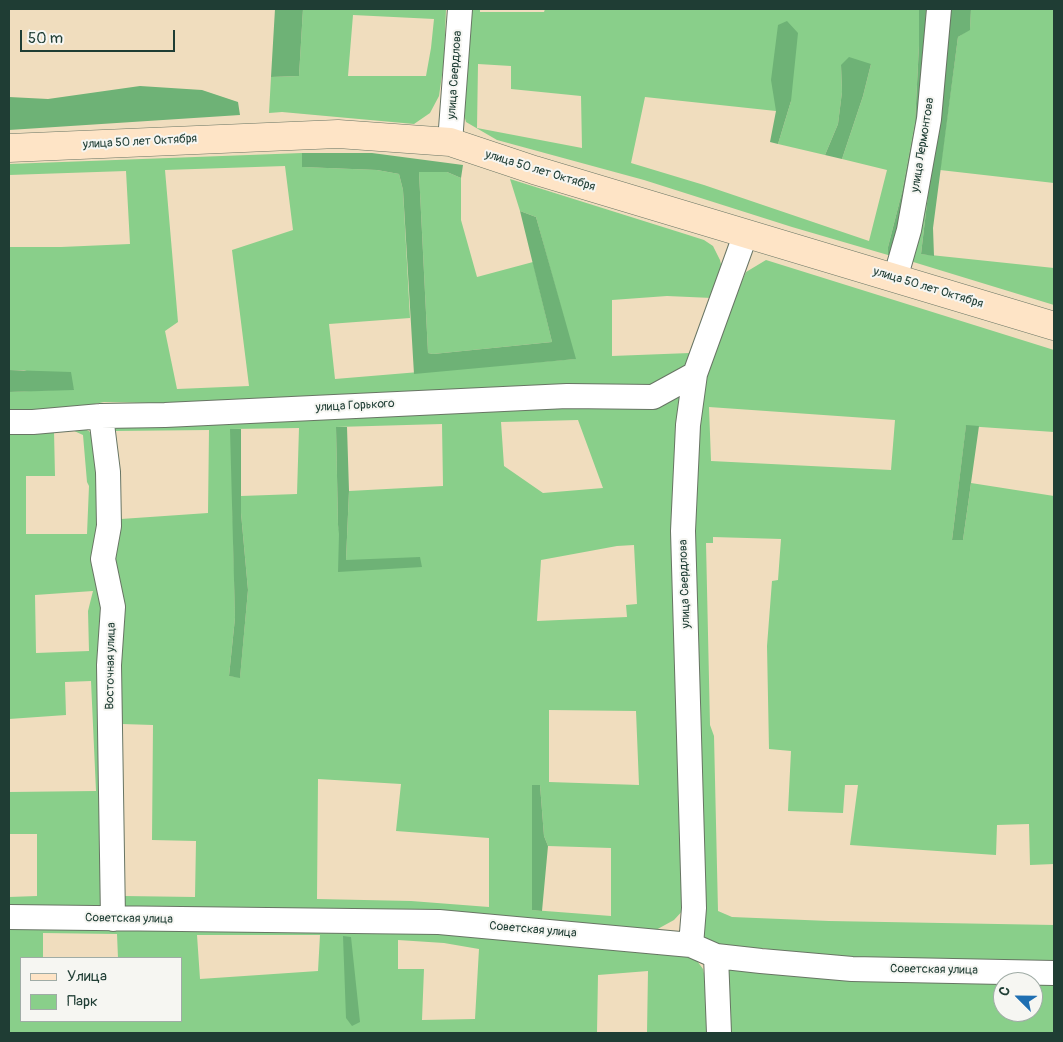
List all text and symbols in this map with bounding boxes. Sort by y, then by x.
scale bar [22,20,178,52]
text: 50 m [28,29,63,48]
street label: улица Свердлова [445,30,465,120]
street label: улица Лермонтова [908,97,938,193]
street label: улица 50 лет Октября [83,132,197,152]
street label: улица 50 лет Октября [483,147,597,195]
street label: улица 50 лет Октября [871,264,985,312]
street label: улица Горького [315,397,395,415]
street label: улица Свердлова [676,539,694,629]
street label: Восточная улица [103,622,119,710]
street label: Советская улица [85,911,173,927]
street label: Советская улица [489,919,577,941]
legend [20,957,182,1022]
street label: Советская улица [890,962,978,978]
text: Улица [67,967,107,986]
north arrow [993,972,1043,1022]
text: С [995,984,1014,999]
text: Парк [67,992,98,1011]

